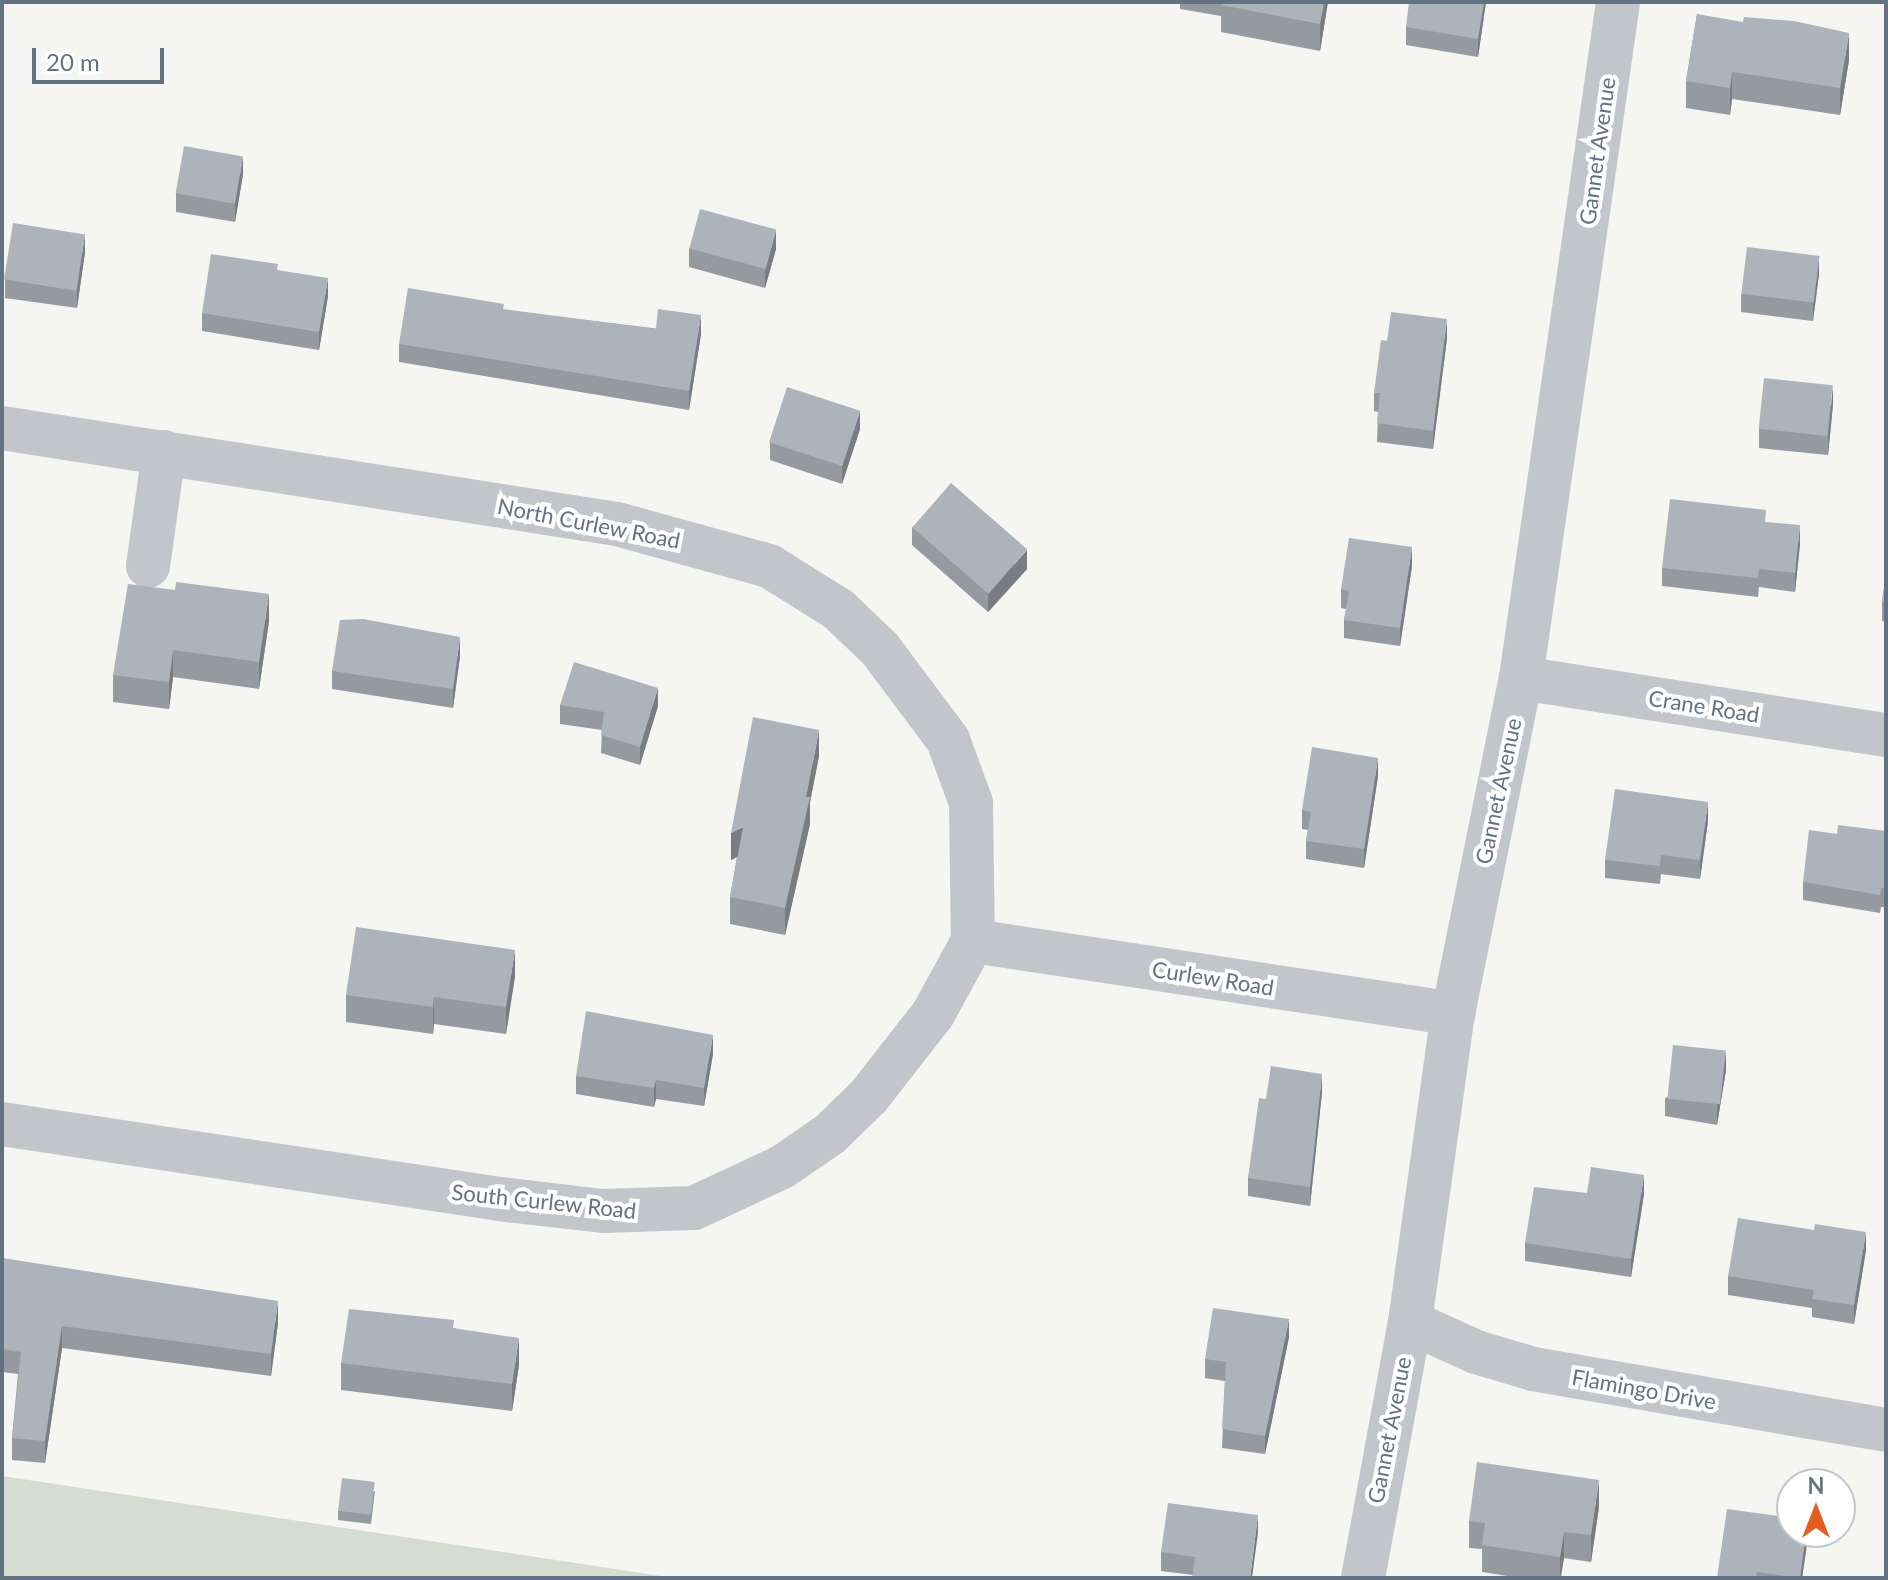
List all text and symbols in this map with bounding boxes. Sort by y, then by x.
scale bar [36,32,168,82]
text: 20 m [46,47,100,76]
street label: Gannet Avenue [1574,75,1620,227]
street label: North Curlew Road [495,492,683,554]
street label: Crane Road [1647,684,1761,728]
street label: Gannet Avenue [1470,715,1526,867]
street label: Curlew Road [1150,955,1276,1001]
street label: South Curlew Road [450,1178,638,1224]
street label: Gannet Avenue [1362,1354,1416,1506]
street label: Flamingo Drive [1570,1363,1718,1415]
north arrow [1776,1468,1856,1548]
text: N [1808,1472,1824,1499]

